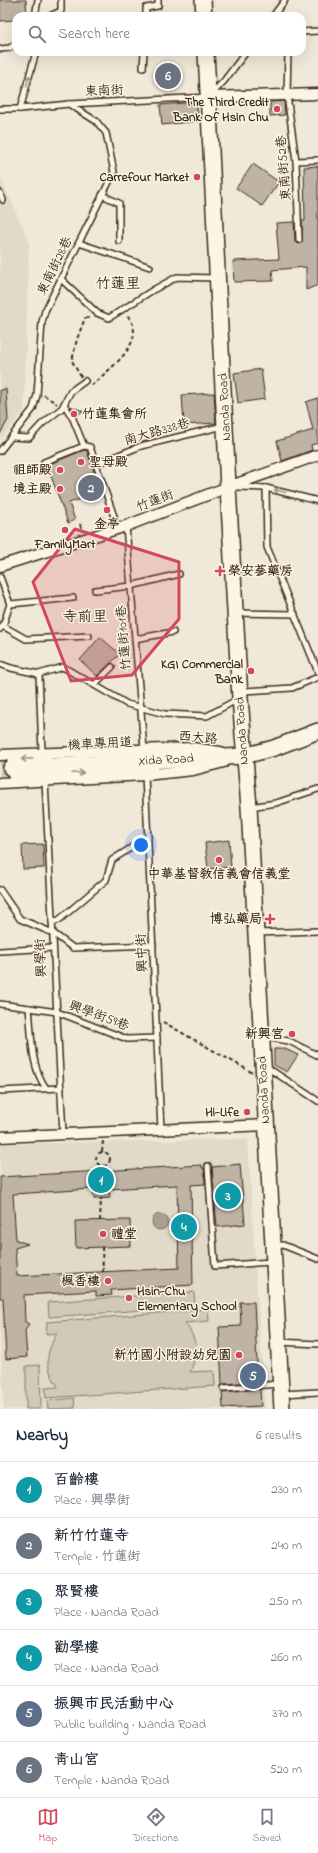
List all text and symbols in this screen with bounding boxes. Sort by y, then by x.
search box [12,12,306,56]
icon: search [26,23,48,45]
text: Search here [58,23,130,45]
pin: 6 [155,61,181,91]
one-way arrow [25,74,32,87]
street label: 東南街 [84,80,124,102]
place label: The Third Credit Bank Of Hsin Chu [172,93,270,127]
marker: The Third Credit Bank Of Hsin Chu [272,104,282,114]
street label: 東南街52巷 [272,134,296,202]
place label: Carrefour Market [99,168,190,187]
marker: Carrefour Market [192,172,202,182]
street label: 東南街28巷 [33,233,77,299]
district label: 竹蓮里 [95,273,141,295]
street label: Nanda Road [214,372,236,441]
place label: 竹蓮集會所 [82,405,147,424]
marker: 竹蓮集會所 [69,409,79,419]
street label: 南大路338巷 [122,414,192,450]
place label: 聖母殿 [89,453,128,472]
marker: 聖母殿 [76,457,86,467]
place label: 祖師殿 [13,461,52,480]
marker: 祖師殿 [55,465,65,475]
pin: 2 [78,473,104,503]
place label: 境主殿 [13,480,52,499]
marker: 境主殿 [55,484,65,494]
street label: 竹蓮街 [133,485,177,517]
one-way arrow [274,487,287,495]
marker: 金亭 [102,505,112,515]
place label: 金亭 [94,515,120,534]
marker: FamilyMart [60,525,70,535]
place label: FamilyMart [34,535,96,556]
place label: 榮安蔘藥房 [228,562,293,581]
marker: 榮安蔘藥房 [215,566,225,576]
street label: 竹蓮街101巷 [112,604,136,672]
district label: 寺前里 [62,606,108,628]
place label: KGI Commercial Bank [161,655,243,689]
marker: KGI Commercial Bank [246,666,256,676]
street label: Nanda Road [230,696,254,766]
street label: 西大路 [178,727,218,749]
street label: 機車專用道 [67,733,133,755]
street label: Xida Road [138,749,195,771]
one-way arrow [21,756,34,763]
one-way arrow [71,769,84,777]
your location [131,835,151,855]
marker: 中華基督教信義會信義堂 [214,855,224,865]
place label: 中華基督教信義會信義堂 [147,865,291,884]
place label: 博弘藥局 [210,910,262,929]
marker: 博弘藥局 [265,914,275,924]
street label: 興中街 [131,933,153,973]
street label: 興學街 [30,938,52,978]
street label: 興學街59巷 [66,996,132,1036]
place label: 新興宮 [245,1025,284,1044]
marker: 新興宮 [287,1029,297,1039]
street label: Nanda Road [253,1055,275,1124]
place label: Hi-Life [205,1103,240,1122]
marker: Hi-Life [242,1107,252,1117]
pin: 1 [88,1165,114,1195]
pin: 3 [215,1181,241,1211]
pin: 4 [171,1212,197,1242]
place label: 禮堂 [111,1225,137,1244]
marker: 禮堂 [98,1229,108,1239]
place label: 楓香樓 [61,1272,100,1291]
marker: 楓香樓 [103,1276,113,1286]
place label: Hsin-Chu Elementary School [137,1282,237,1318]
marker: Hsin-Chu Elementary School [124,1293,134,1303]
place label: 新竹國小附設幼兒園 [114,1346,231,1365]
marker: 新竹國小附設幼兒園 [234,1350,244,1360]
pin: 5 [240,1361,266,1391]
text: Nearby [16,1423,68,1448]
text: 6 results [256,1426,302,1445]
text: 百齡樓 [54,1469,99,1491]
text: 1 [27,1480,31,1499]
text: 230 m [271,1480,302,1499]
text: Place · 興學街 [54,1491,130,1510]
text: 新竹竹蓮寺 [54,1525,129,1547]
text: 2 [26,1536,32,1555]
text: 240 m [271,1536,302,1555]
text: Temple · 竹蓮街 [54,1547,140,1566]
text: 聚賢樓 [54,1581,99,1603]
text: 3 [26,1592,32,1611]
text: 250 m [269,1592,302,1611]
text: Place · Nanda Road [54,1603,159,1622]
text: 勸學樓 [54,1637,99,1659]
text: 4 [26,1648,32,1667]
text: 260 m [271,1648,302,1667]
text: Place · Nanda Road [54,1659,159,1678]
text: 振興市民活動中心 [54,1693,174,1715]
text: 5 [25,1704,33,1723]
text: 370 m [272,1704,302,1723]
text: Public building · Nanda Road [54,1715,206,1734]
text: 青山宮 [54,1749,99,1771]
text: 6 [26,1760,32,1779]
text: 520 m [269,1760,302,1779]
text: Temple · Nanda Road [54,1771,169,1790]
tab: Map [37,1806,59,1846]
tab: Directions [133,1806,178,1846]
tab: Saved [252,1806,281,1846]

